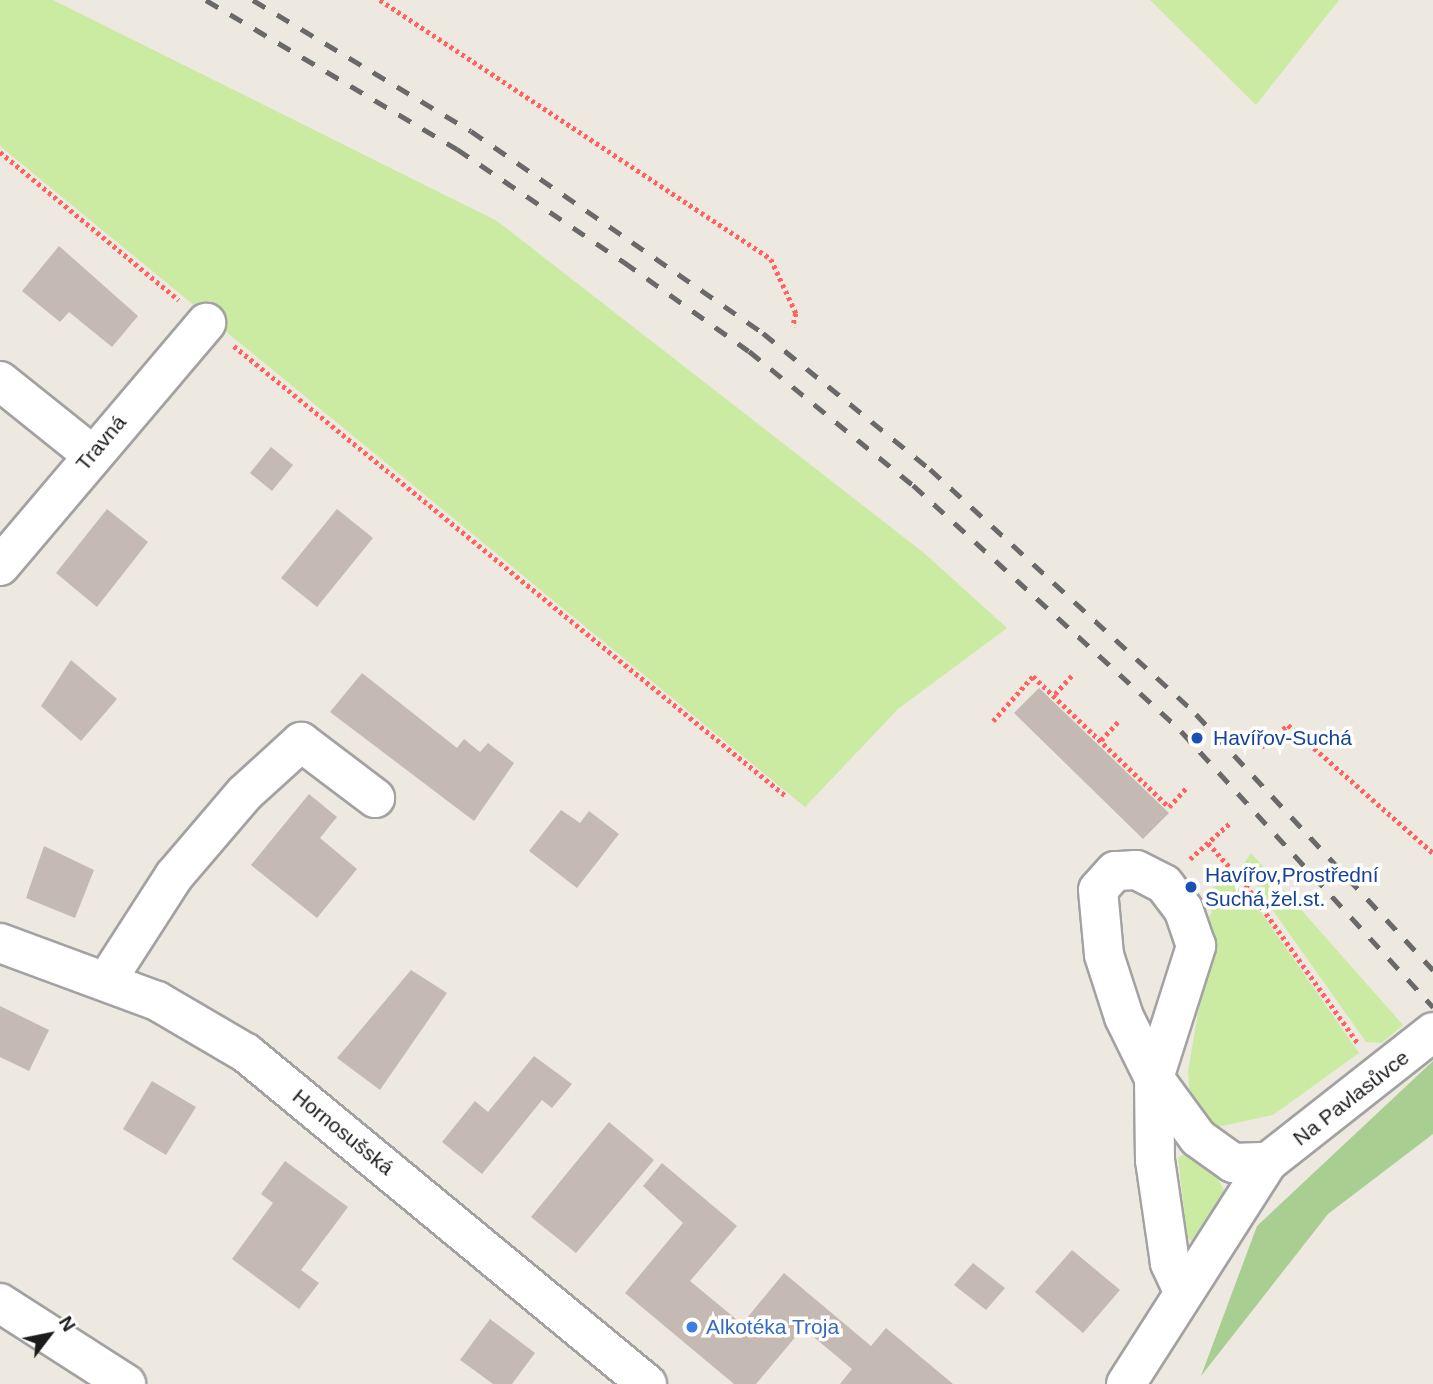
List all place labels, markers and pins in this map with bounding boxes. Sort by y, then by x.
place label: Havířov-Suchá [1213,725,1352,751]
marker: Havířov-Suchá [1187,728,1207,748]
place label: Havířov,Prostřední Suchá,žel.st. [1205,862,1379,912]
marker: Havířov,Prostřední Suchá,žel.st. [1183,879,1199,895]
place label: Alkotéka Troja [706,1314,839,1340]
marker: Alkotéka Troja [684,1319,700,1335]

